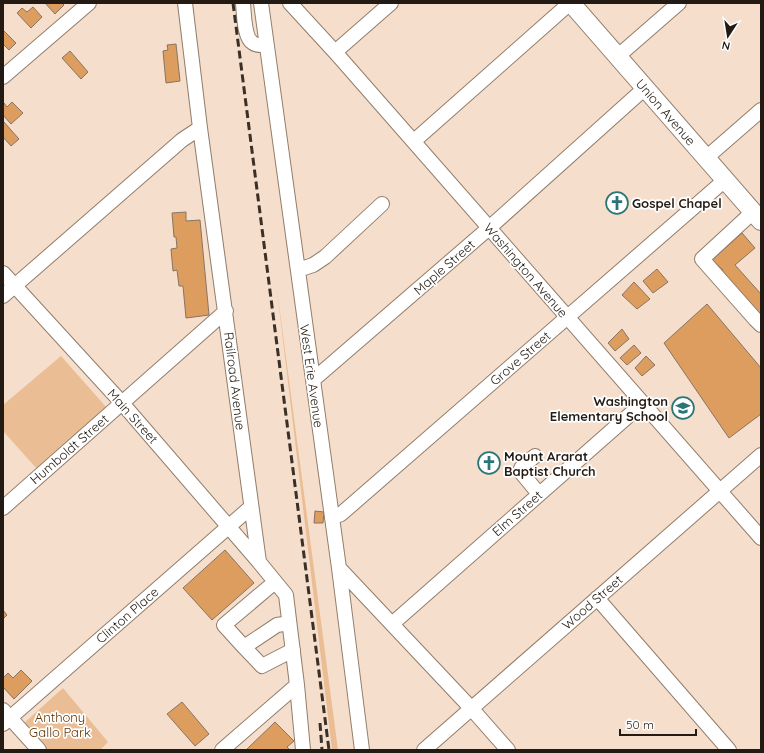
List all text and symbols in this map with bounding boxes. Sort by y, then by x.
north arrow [708,16,748,56]
text: N [721,38,731,53]
street label: Union Avenue [633,75,699,149]
church icon: Gospel Chapel [604,190,630,216]
place label: Gospel Chapel [632,195,722,211]
street label: Washington Avenue [481,219,571,321]
street label: Maple Street [410,236,478,298]
street label: West Erie Avenue [297,323,327,429]
street label: Grove Street [487,327,553,389]
street label: Railroad Avenue [221,331,249,431]
street label: Main Street [104,385,162,447]
place label: Washington Elementary School [550,393,668,424]
school or university icon: Washington Elementary School [670,395,696,421]
street label: Humboldt Street [27,411,111,487]
place label: Mount Ararat Baptist Church [504,448,596,479]
church icon: Mount Ararat Baptist Church [476,450,502,476]
street label: Elm Street [489,487,545,539]
street label: Wood Street [558,571,626,633]
street label: Clinton Place [92,583,162,647]
park label: Anthony Gallo Park [29,709,91,740]
scale bar [620,711,696,737]
text: 50 m [626,717,654,732]

